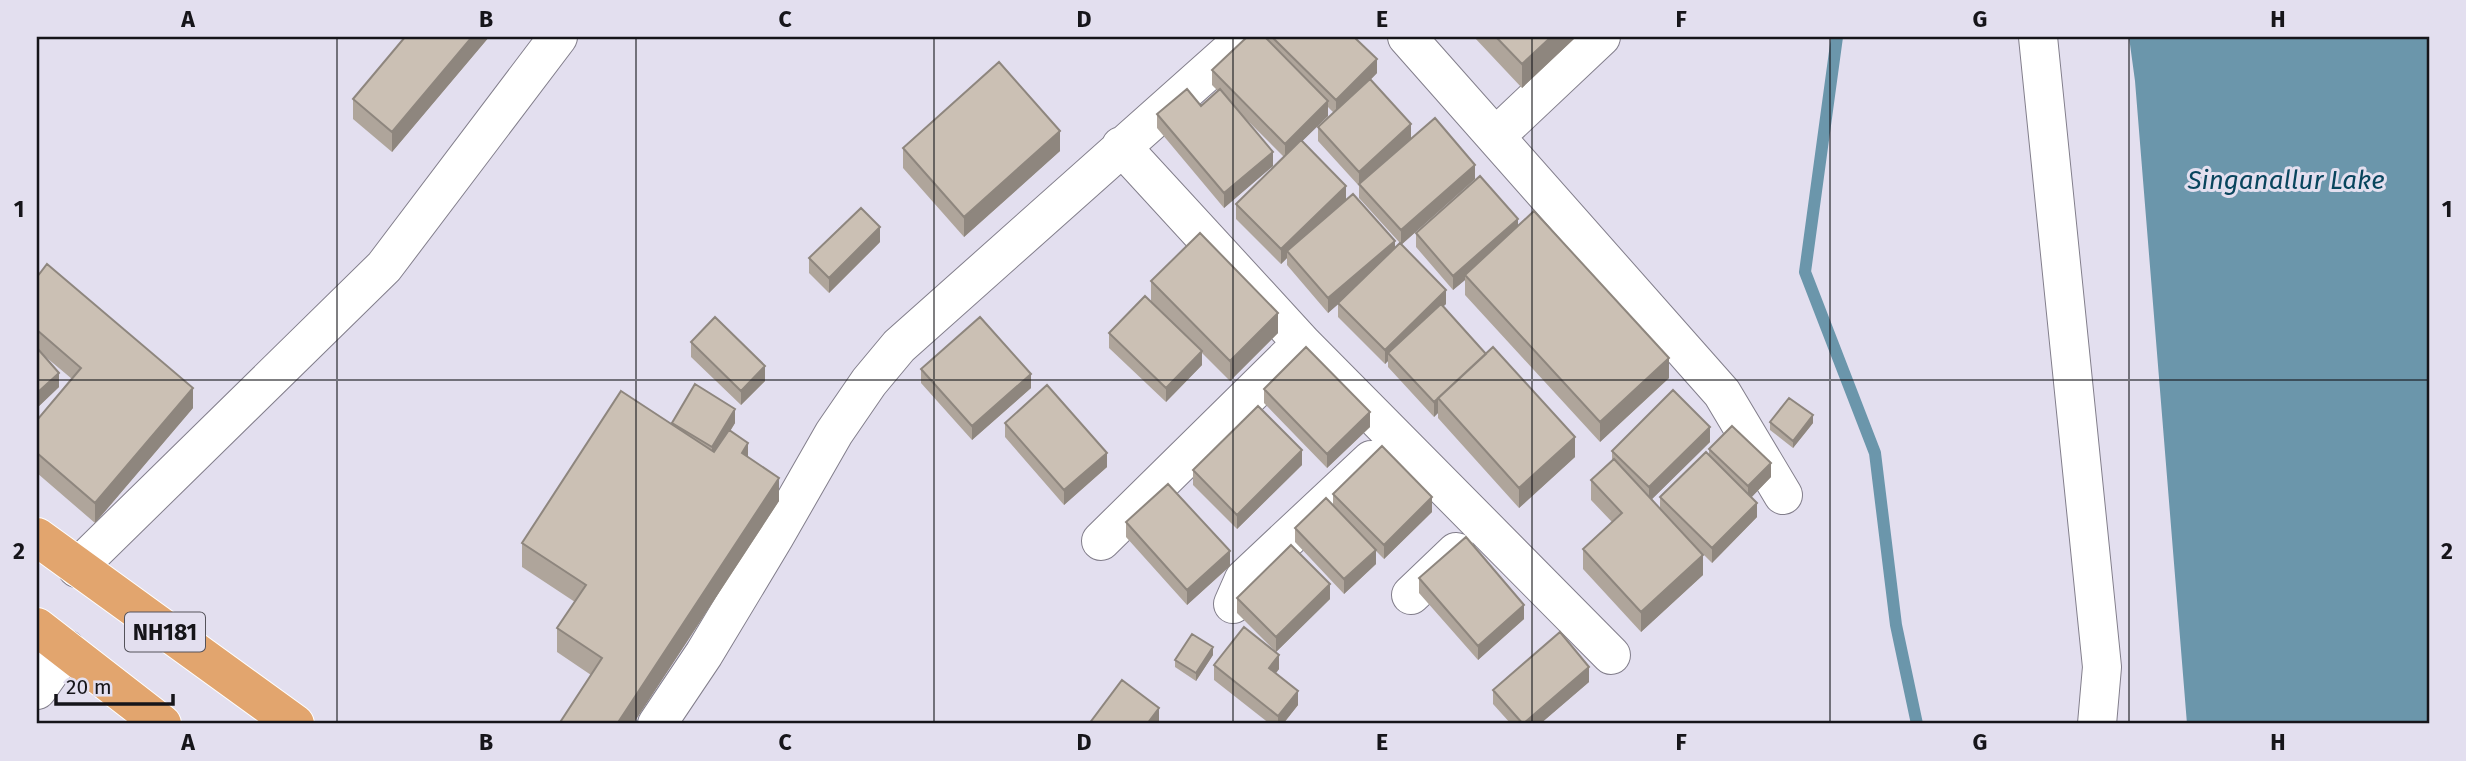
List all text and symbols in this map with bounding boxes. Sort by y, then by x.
text: A [180,5,195,33]
text: B [479,5,493,33]
text: C [778,5,792,33]
text: D [1077,5,1092,33]
text: E [1376,5,1388,33]
text: F [1675,5,1687,33]
text: G [1973,5,1987,33]
text: H [2270,5,2286,33]
water label: Singanallur Lake [2186,165,2385,196]
text: 1 [14,195,24,223]
text: 1 [2442,195,2452,223]
text: 2 [13,537,25,565]
text: 2 [2441,537,2453,565]
road number: NH181 [125,612,205,652]
scale bar [56,663,173,707]
text: 20 m [66,674,112,700]
text: A [180,728,195,756]
text: B [479,728,493,756]
text: C [778,728,792,756]
text: D [1077,728,1092,756]
text: E [1376,728,1388,756]
text: F [1675,728,1687,756]
text: G [1973,728,1987,756]
text: H [2270,728,2286,756]

